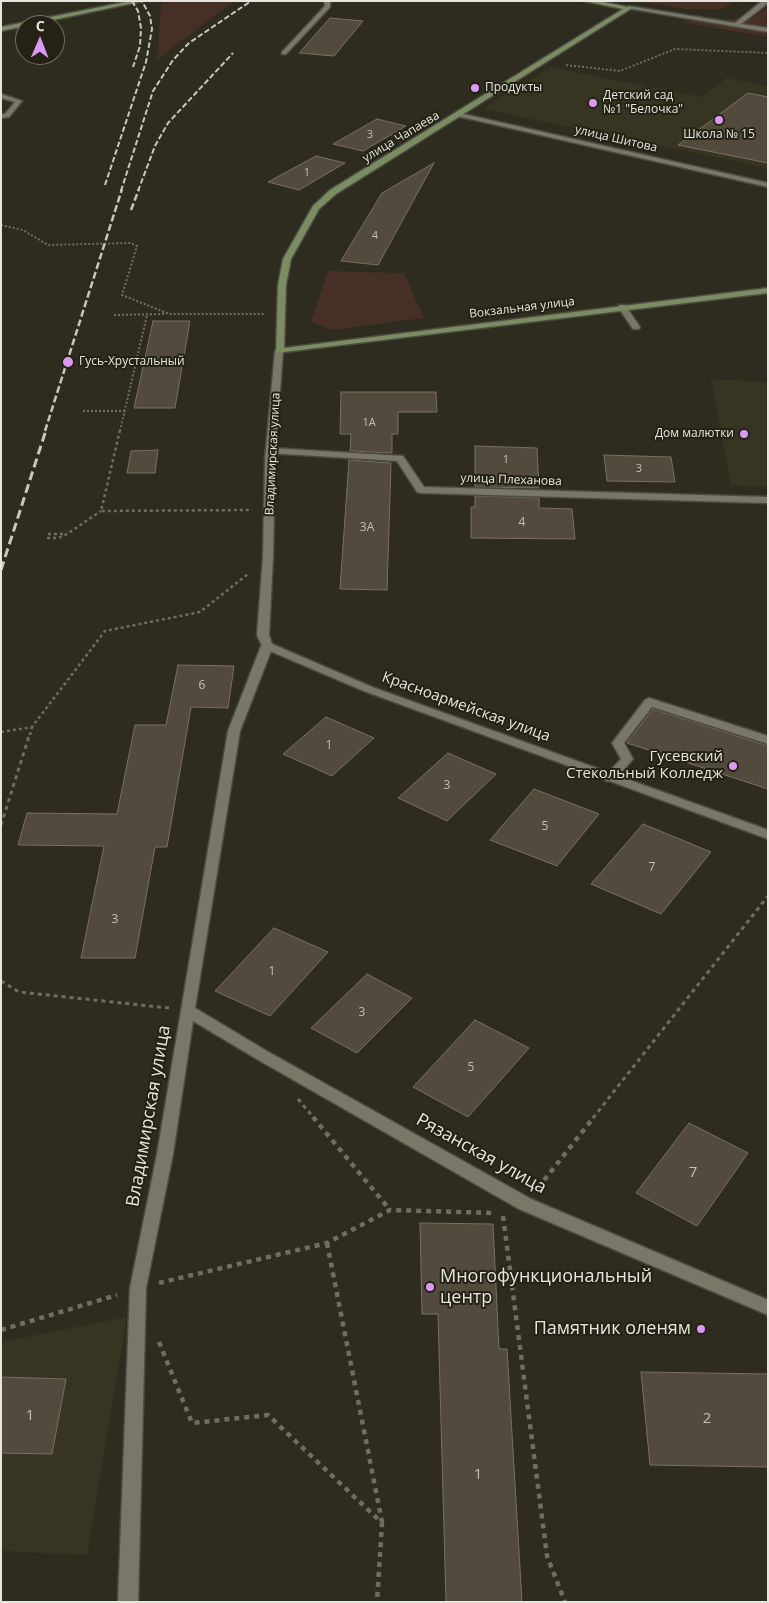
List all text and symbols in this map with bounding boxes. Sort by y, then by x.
north arrow [15,15,65,65]
text: С [36,16,45,35]
place label: Продукты [485,81,542,95]
marker: Продукты [469,82,481,94]
place label: Детский сад №1 "Белочка" [603,89,683,117]
marker: Детский сад №1 "Белочка" [587,97,599,109]
street label: улица Чапаева [360,108,442,166]
marker: Школа № 15 [713,114,725,126]
street label: улица Шитова [573,123,659,155]
house number: 3 [367,128,373,142]
place label: Школа № 15 [683,128,755,142]
house number: 1 [304,166,310,180]
house number: 4 [372,229,378,243]
street label: Вокзальная улица [468,294,576,322]
marker: Гусь-Хрустальный [61,355,75,369]
place label: Гусь-Хрустальный [79,355,185,369]
street label: Владимирская улица [263,392,283,516]
house number: 1А [362,416,376,430]
place label: Дом малютки [655,427,734,441]
marker: Дом малютки [738,428,750,440]
house number: 1 [503,453,509,467]
house number: 3 [636,462,642,476]
street label: улица Плеханова [460,471,562,489]
house number: 4 [519,516,525,530]
house number: 3А [360,521,374,535]
street label: Красноармейская улица [379,668,553,746]
house number: 6 [199,679,205,693]
house number: 1 [326,739,332,753]
place label: Гусевский Стекольный Колледж [566,748,723,783]
marker: Гусевский Стекольный Колледж [727,760,739,772]
house number: 3 [444,779,450,793]
house number: 5 [542,820,548,834]
house number: 7 [649,861,655,875]
house number: 3 [112,913,118,927]
house number: 1 [269,965,275,979]
house number: 3 [359,1006,365,1020]
street label: Владимирская улица [122,1024,176,1208]
house number: 5 [468,1061,474,1075]
street label: Рязанская улица [412,1109,550,1199]
house number: 7 [689,1164,697,1182]
place label: Многофункциональный центр [440,1266,652,1308]
marker: Многофункциональный центр [424,1281,436,1293]
place label: Памятник оленям [534,1318,691,1340]
marker: Памятник оленям [695,1323,707,1335]
house number: 1 [26,1407,34,1425]
house number: 2 [703,1410,711,1428]
house number: 1 [474,1466,482,1484]

